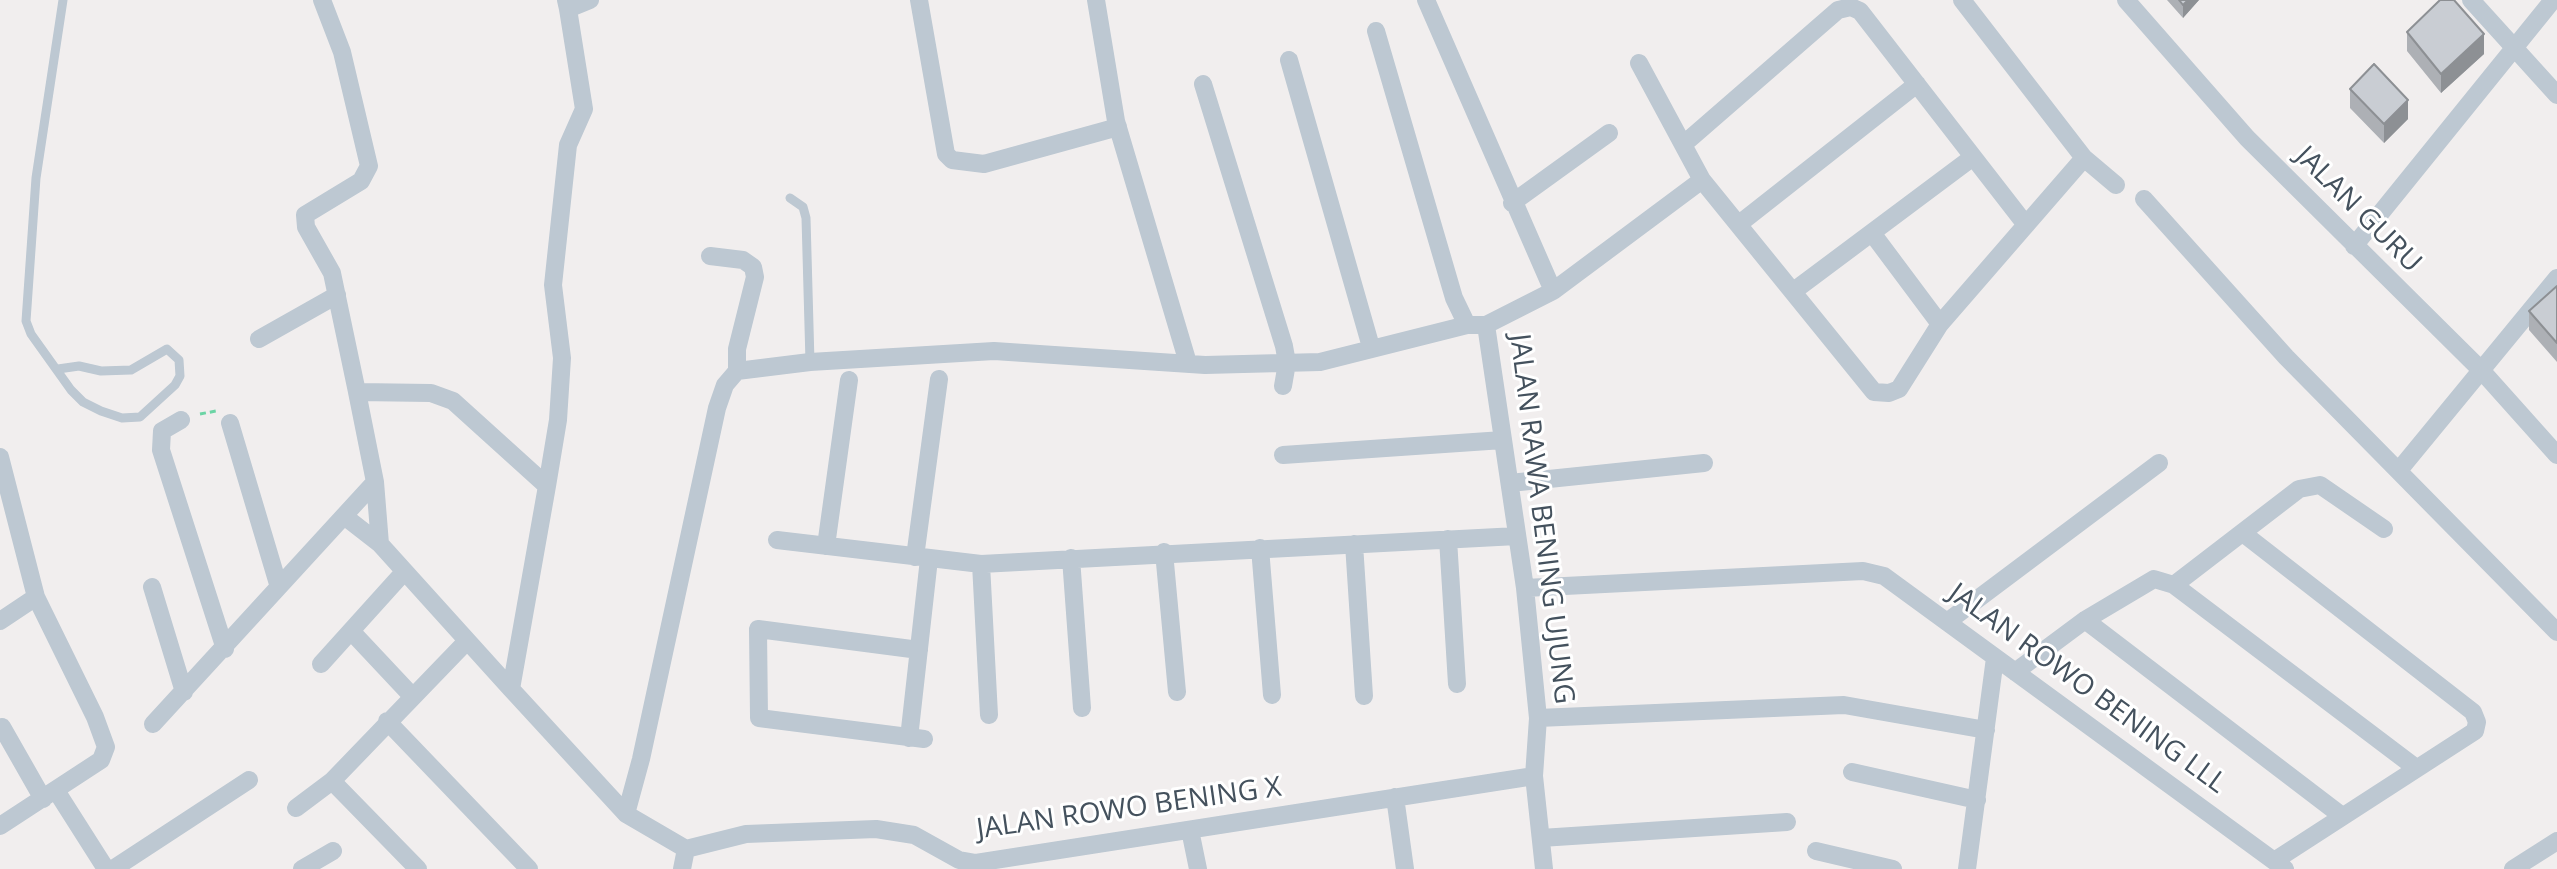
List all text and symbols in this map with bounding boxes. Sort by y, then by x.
street label: JALAN GURU [2288,140,2428,280]
street label: JALAN RAWA BENING UJUNG [1502,332,1580,706]
street label: JALAN ROWO BENING LLL [1942,577,2232,801]
street label: JALAN ROWO BENING X [975,771,1283,847]

